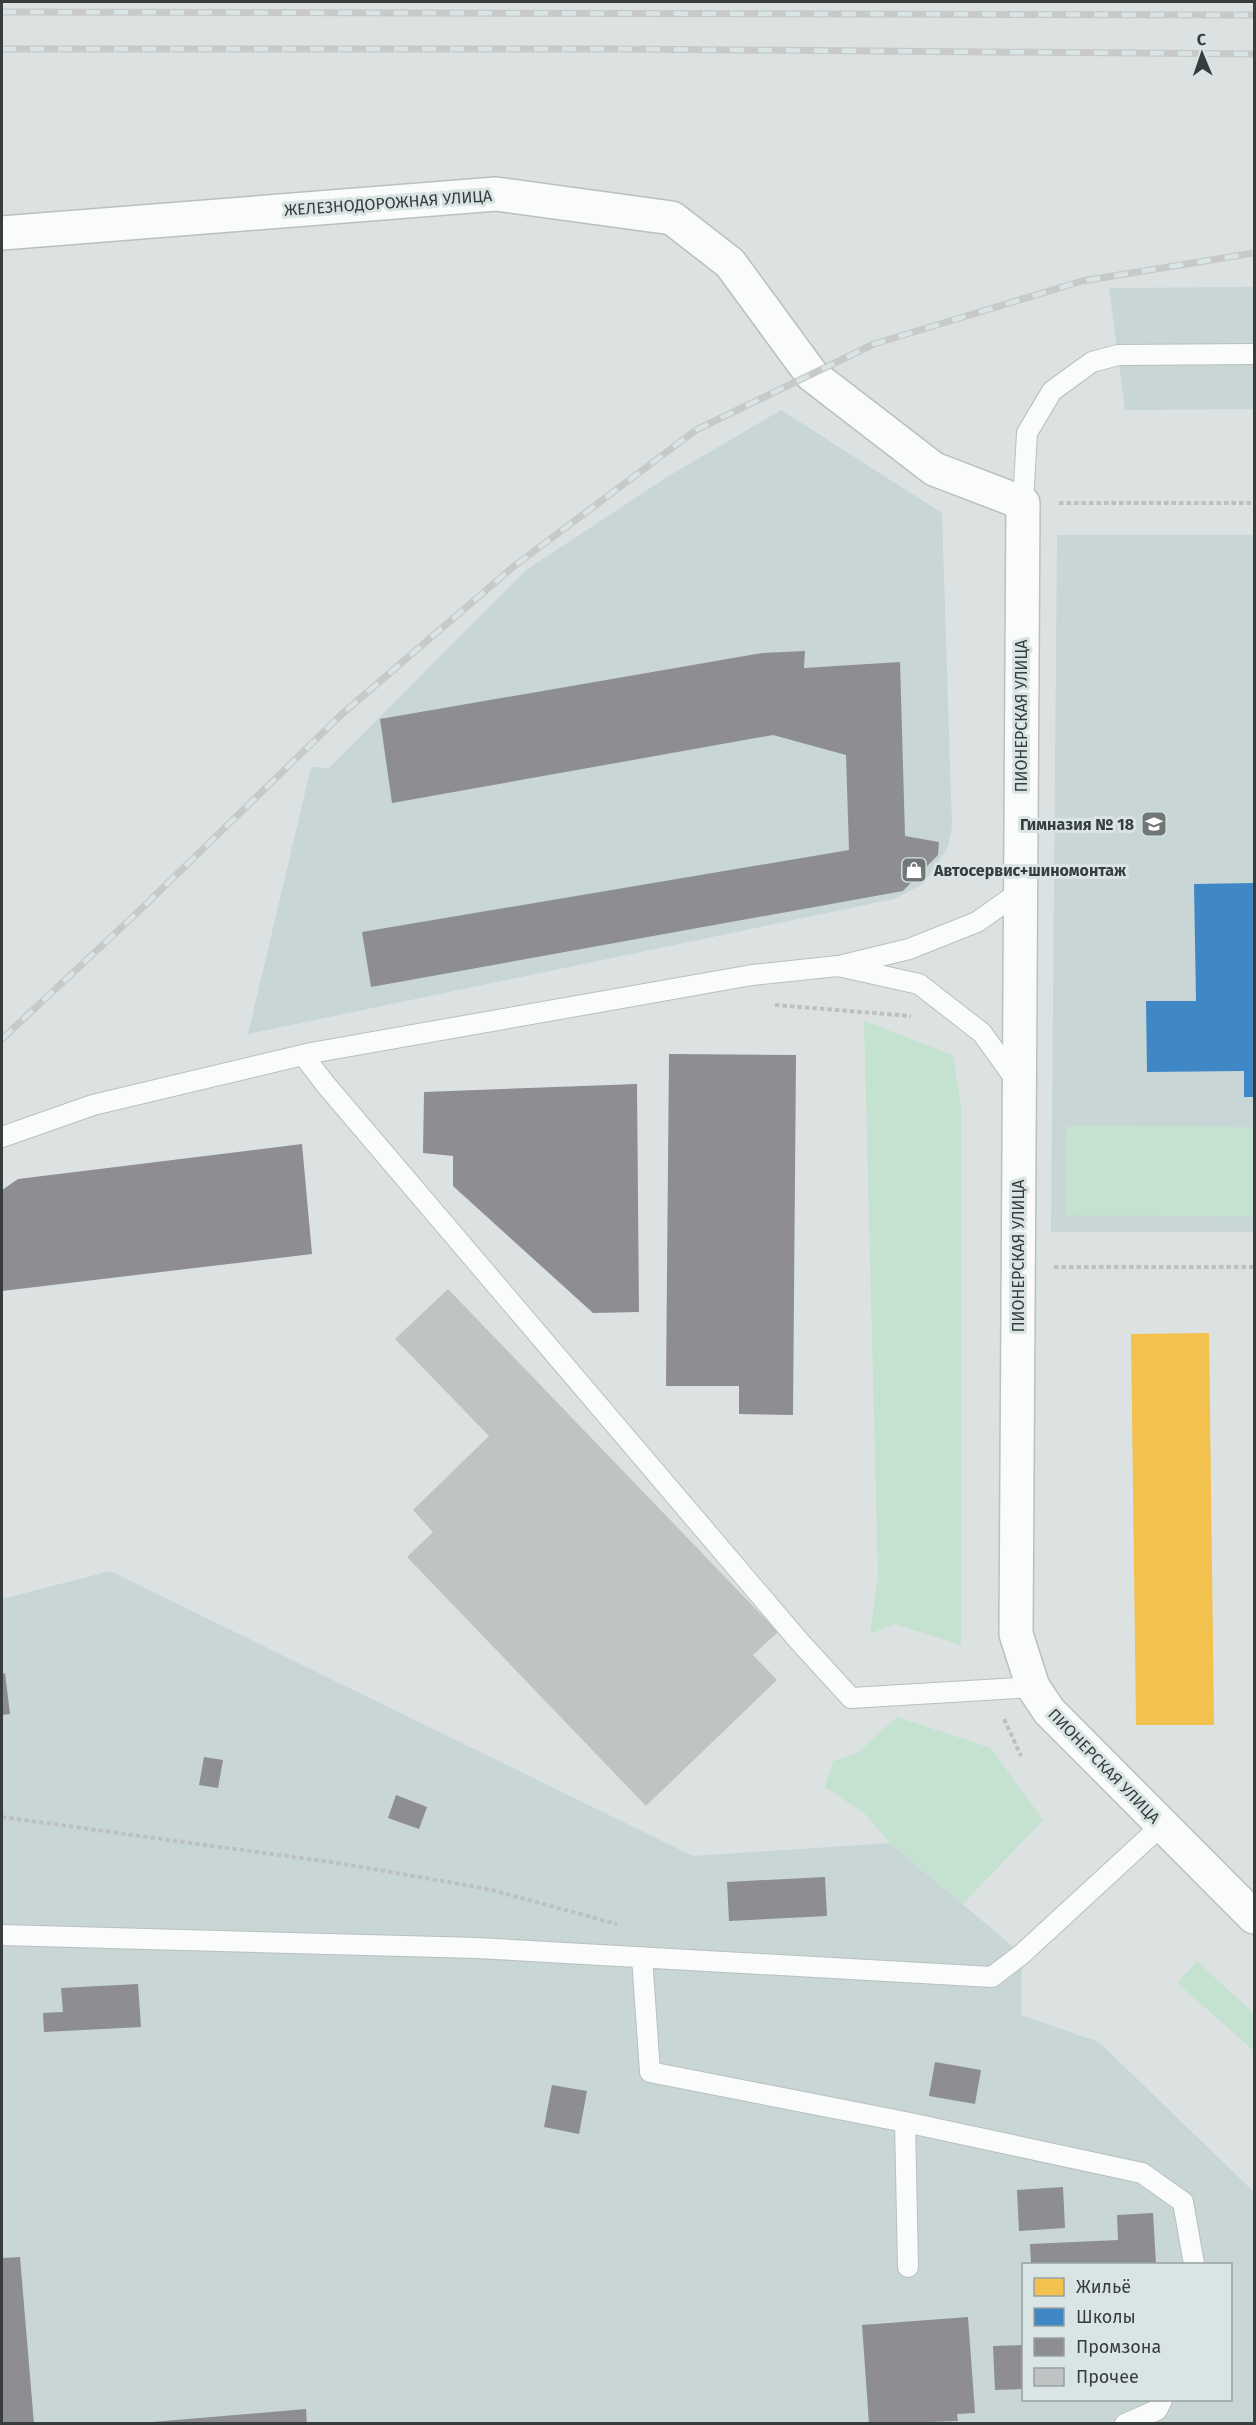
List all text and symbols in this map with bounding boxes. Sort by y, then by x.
north arrow [1172,24,1232,84]
text: С [1197,30,1207,49]
street label: ЖЕЛЕЗНОДОРОЖНАЯ УЛИЦА [283,186,493,220]
street label: ПИОНЕРСКАЯ УЛИЦА [1012,639,1031,792]
school or university icon: Гимназия № 18 [1139,809,1169,839]
place label: Гимназия № 18 [1020,815,1134,834]
shop icon: Автосервис+шиномонтаж [899,855,929,885]
place label: Автосервис+шиномонтаж [933,861,1127,880]
street label: ПИОНЕРСКАЯ УЛИЦА [1009,1179,1028,1332]
street label: ПИОНЕРСКАЯ УЛИЦА [1044,1705,1164,1828]
legend [1022,2263,1232,2401]
text: Жильё [1076,2276,1131,2298]
text: Школы [1076,2306,1136,2328]
text: Промзона [1076,2336,1161,2358]
text: Прочее [1076,2366,1139,2388]

